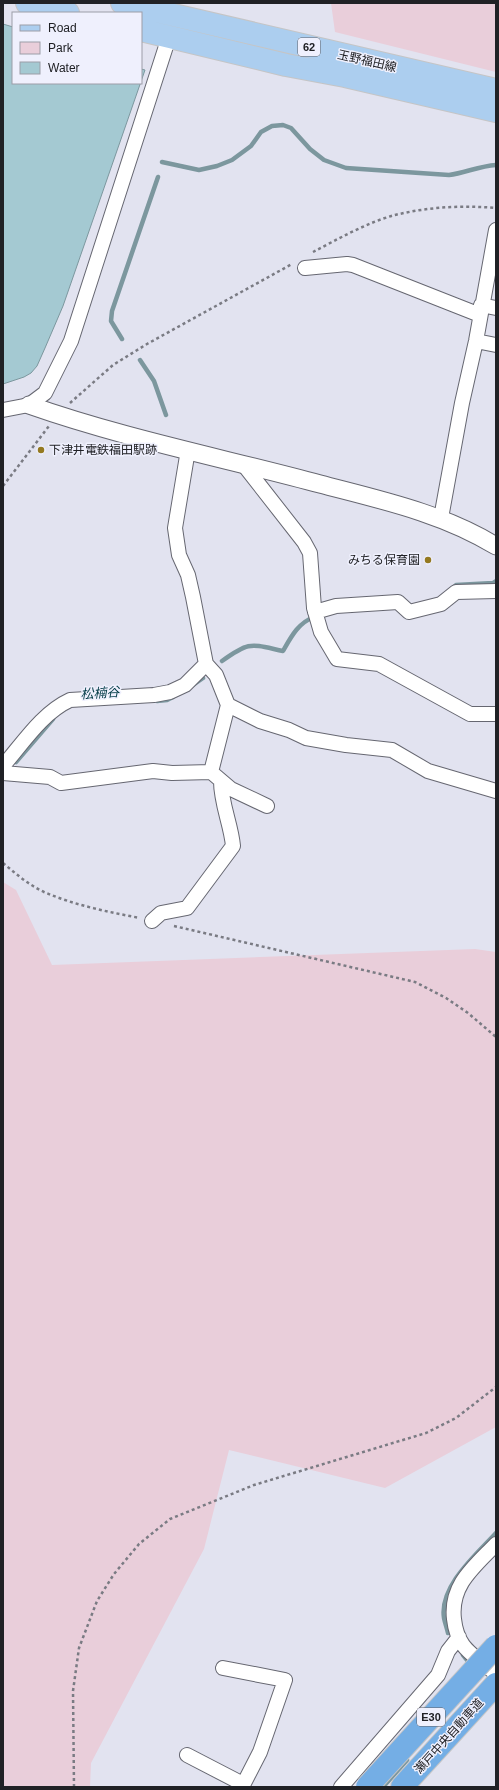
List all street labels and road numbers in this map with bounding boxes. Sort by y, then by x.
road number: 62 [298,38,320,56]
street label: 玉野福田線 [336,47,398,75]
street label: 瀬戸中央自動車道 [412,1696,486,1776]
road number: E30 [417,1708,445,1726]

